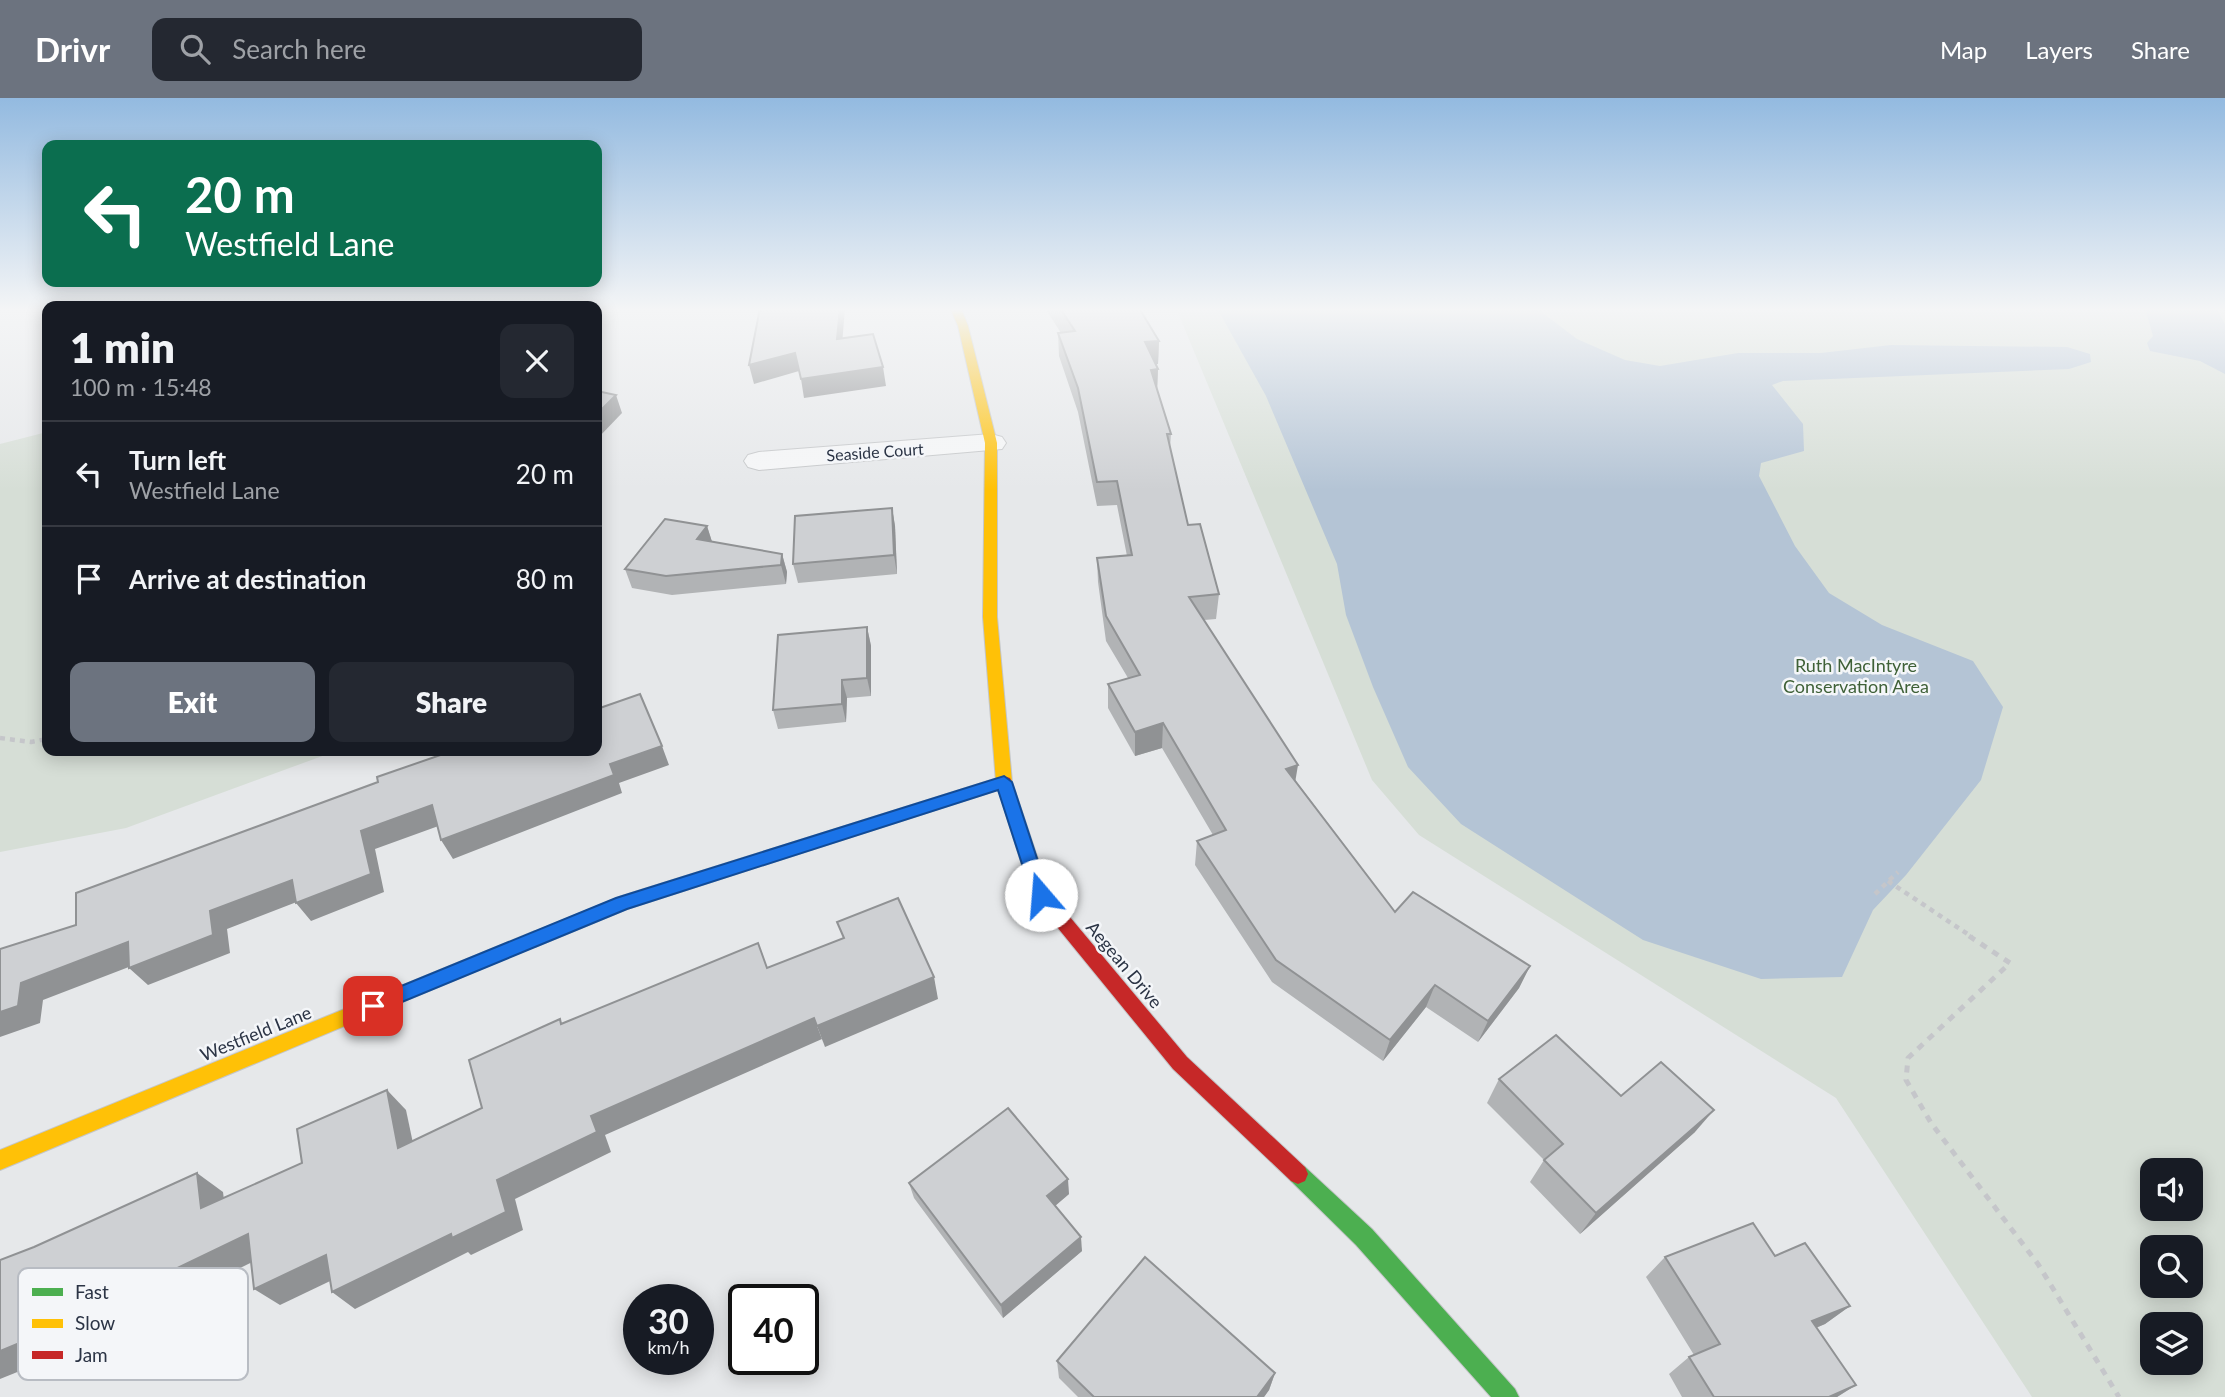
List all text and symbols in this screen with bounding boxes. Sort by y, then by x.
search box [152,18,642,81]
text: Drivr [35,29,110,69]
icon: search [176,30,214,68]
text: Search here [232,33,366,65]
text: Map [1940,35,1987,64]
text: Layers [2025,35,2093,64]
text: Share [2131,35,2190,64]
text: 20 m [185,165,295,223]
icon: left [70,168,161,259]
text: Westfield Lane [185,224,395,263]
text: 1 min [70,322,175,372]
button: close [500,324,574,398]
text: 100 m · 15:48 [70,373,212,401]
street label: Seaside Court [826,439,924,464]
text: Turn left [129,444,226,476]
icon: left [70,455,108,493]
text: 20 m [516,458,574,490]
text: Westfield Lane [129,476,280,504]
icon: arrive [70,560,108,598]
text: Arrive at destination [129,563,366,595]
text: 80 m [516,563,574,595]
park label: Ruth MacIntyre Conservation Area [1783,654,1929,697]
button: Exit [70,662,315,742]
button: Share [329,662,574,742]
position arrow [1004,858,1078,932]
street label: Aegean Drive [1082,916,1167,1012]
pin [343,976,403,1036]
icon: arrive [354,987,392,1025]
street label: Westfield Lane [197,1001,314,1065]
map controls [2140,1158,2203,1375]
button: sound [2140,1158,2203,1221]
button: search [2140,1235,2203,1298]
legend [18,1268,248,1380]
text: Fast [75,1280,109,1303]
speed limit sign: 40 [728,1284,819,1375]
text: 30 [648,1299,689,1341]
text: Slow [75,1311,115,1334]
button: layers [2140,1312,2203,1375]
text: km/h [647,1336,690,1358]
text: Jam [75,1343,108,1366]

